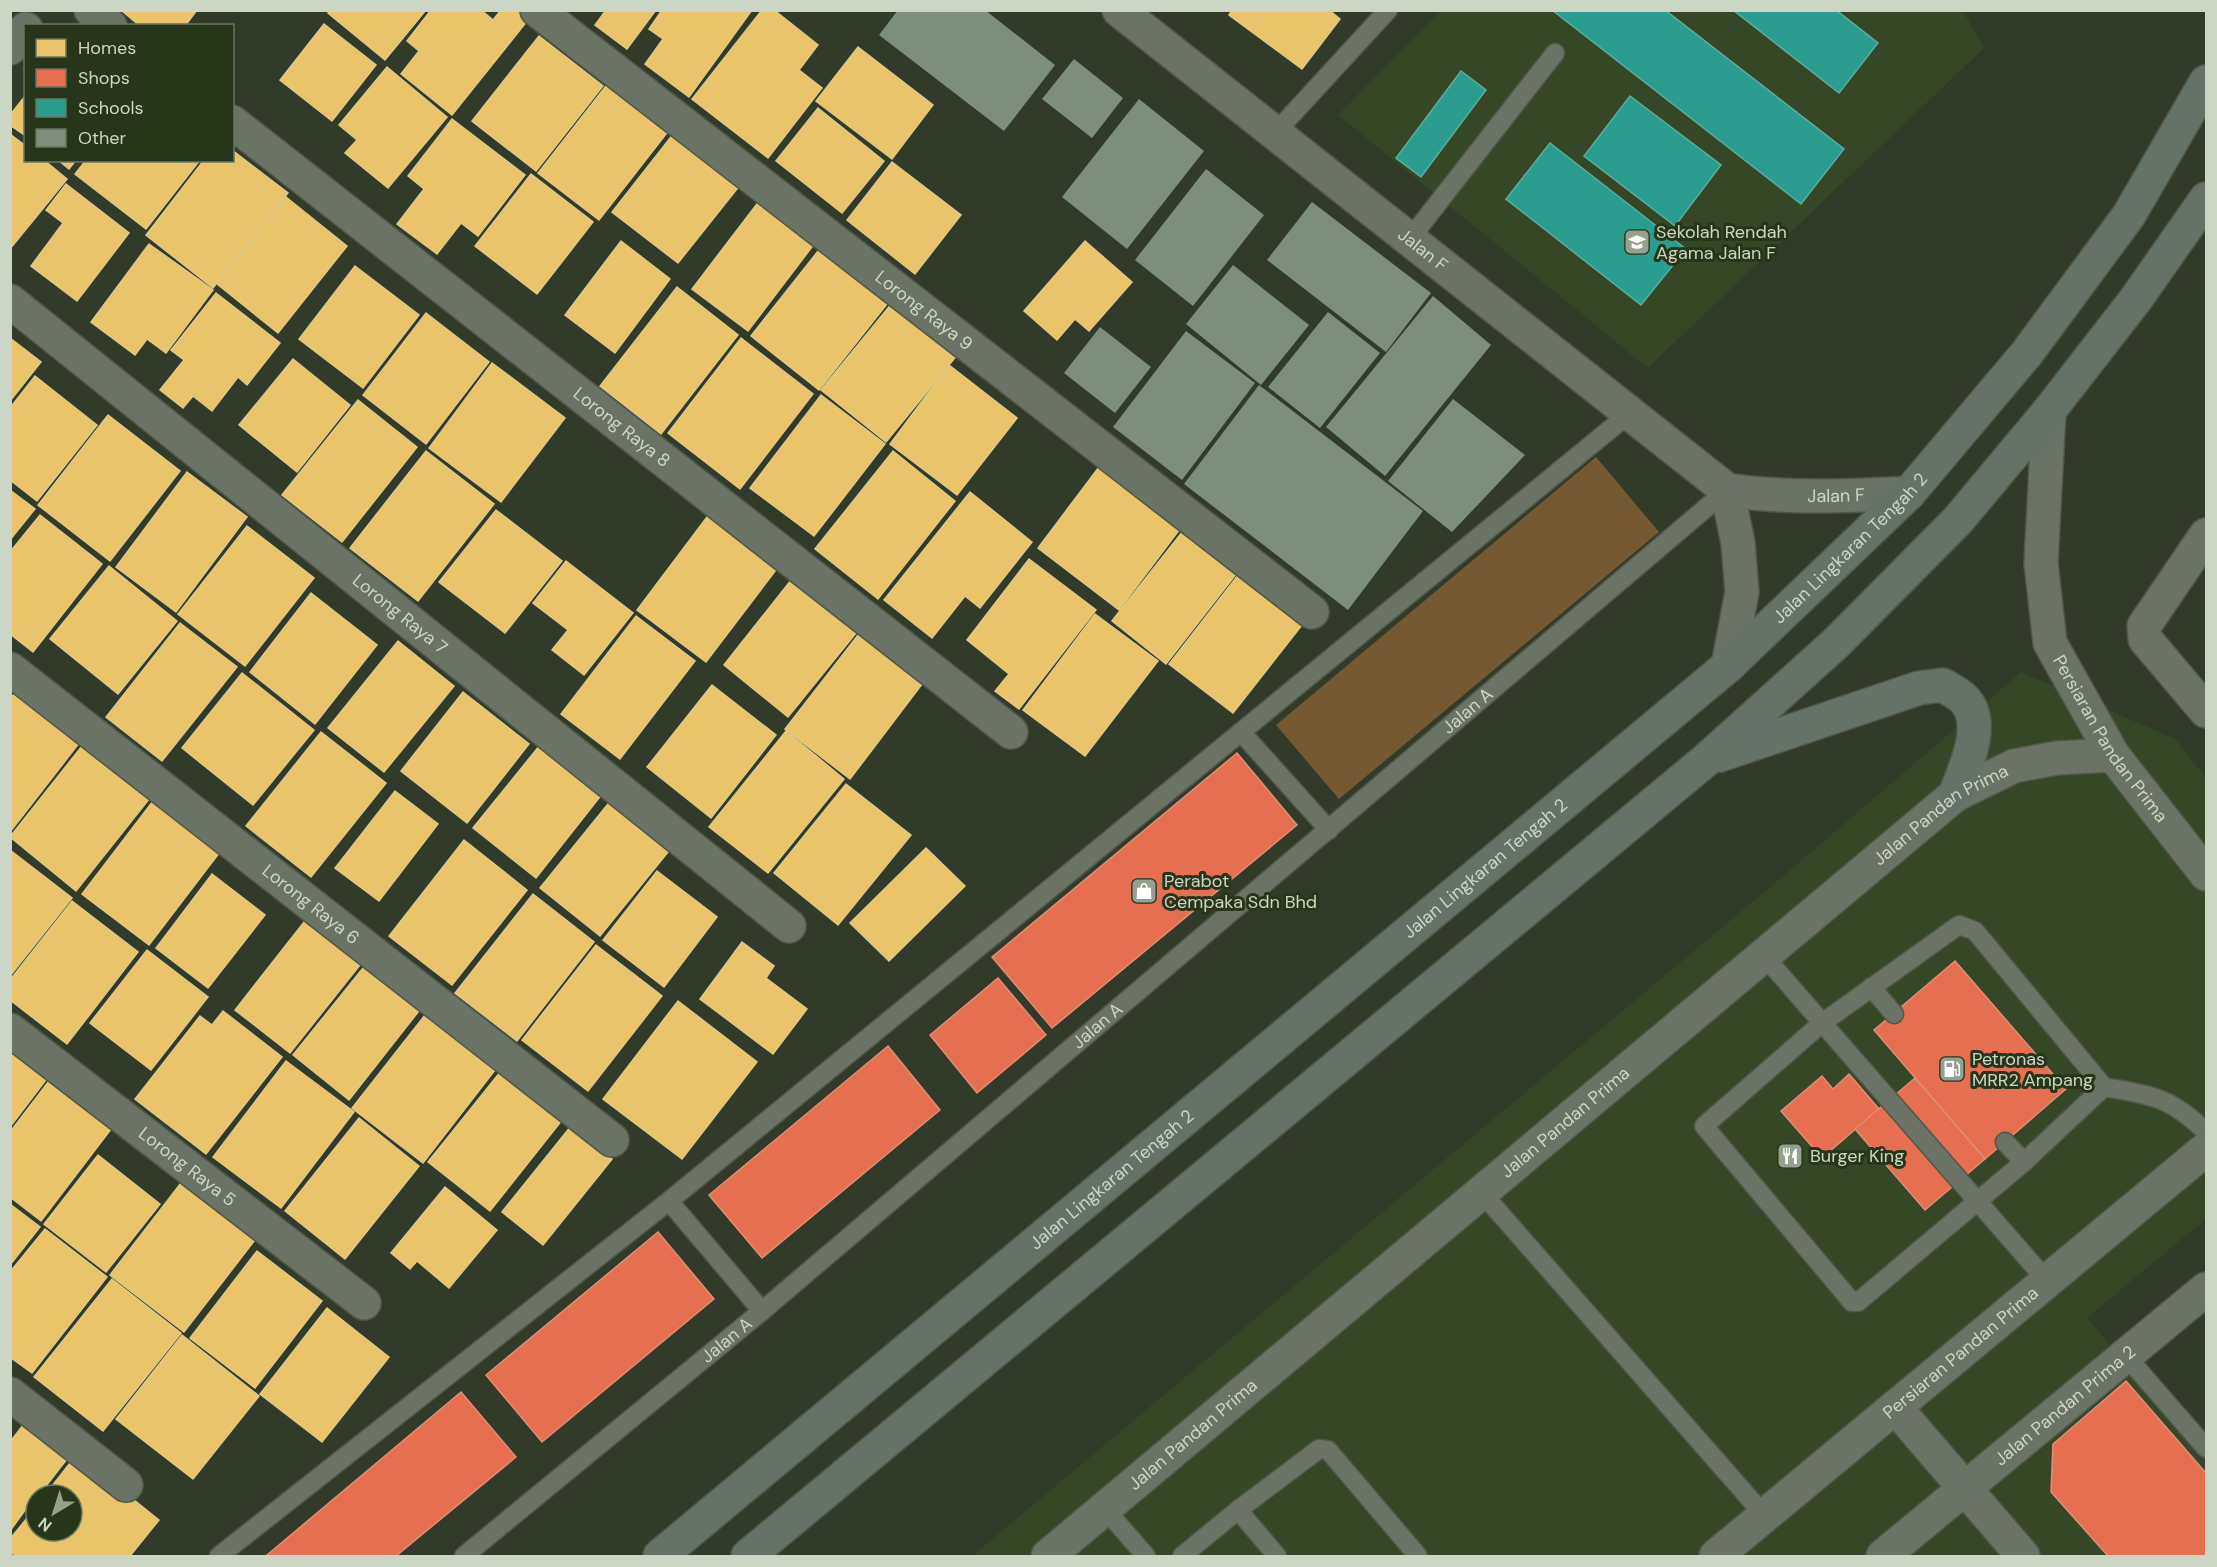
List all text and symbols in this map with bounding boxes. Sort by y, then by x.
legend [24,24,234,162]
text: Homes [78,36,136,60]
text: Shops [78,66,130,90]
text: Schools [78,96,143,120]
text: Other [78,126,127,150]
place label: Sekolah Rendah Agama Jalan F [1656,220,1787,265]
street label: Jalan F [1393,223,1453,277]
school or university icon: Sekolah Rendah Agama Jalan F [1622,227,1652,257]
street label: Lorong Raya 9 [870,265,978,356]
street label: Lorong Raya 8 [568,382,675,473]
street label: Jalan Lingkaran Tengah 2 [1768,468,1933,629]
street label: Jalan F [1807,483,1866,508]
street label: Lorong Raya 7 [347,568,453,659]
street label: Persiaran Pandan Prima [2047,651,2173,827]
street label: Jalan A [1437,682,1498,739]
street label: Jalan Pandan Prima [1868,759,2012,871]
street label: Jalan Lingkaran Tengah 2 [1398,793,1572,944]
street label: Lorong Raya 6 [257,859,364,950]
place label: Perabot Cempaka Sdn Bhd [1164,869,1317,914]
shop icon: Perabot Cempaka Sdn Bhd [1129,876,1159,906]
street label: Jalan A [1067,997,1128,1054]
place label: Petronas MRR2 Ampang [1972,1047,2093,1092]
fuel station icon: Petronas MRR2 Ampang [1937,1054,1967,1084]
street label: Jalan Pandan Prima [1496,1061,1635,1183]
street label: Jalan Lingkaran Tengah 2 [1025,1104,1199,1255]
street label: Lorong Raya 5 [134,1122,241,1212]
restaurant icon: Burger King [1775,1141,1805,1171]
place label: Burger King [1810,1144,1904,1168]
street label: Persiaran Pandan Prima [1878,1281,2043,1424]
street label: Jalan A [696,1312,757,1368]
street label: Jalan Pandan Prima 2 [1989,1340,2141,1471]
street label: Jalan Pandan Prima [1123,1373,1262,1496]
north arrow [24,1483,84,1543]
text: N [34,1513,56,1536]

